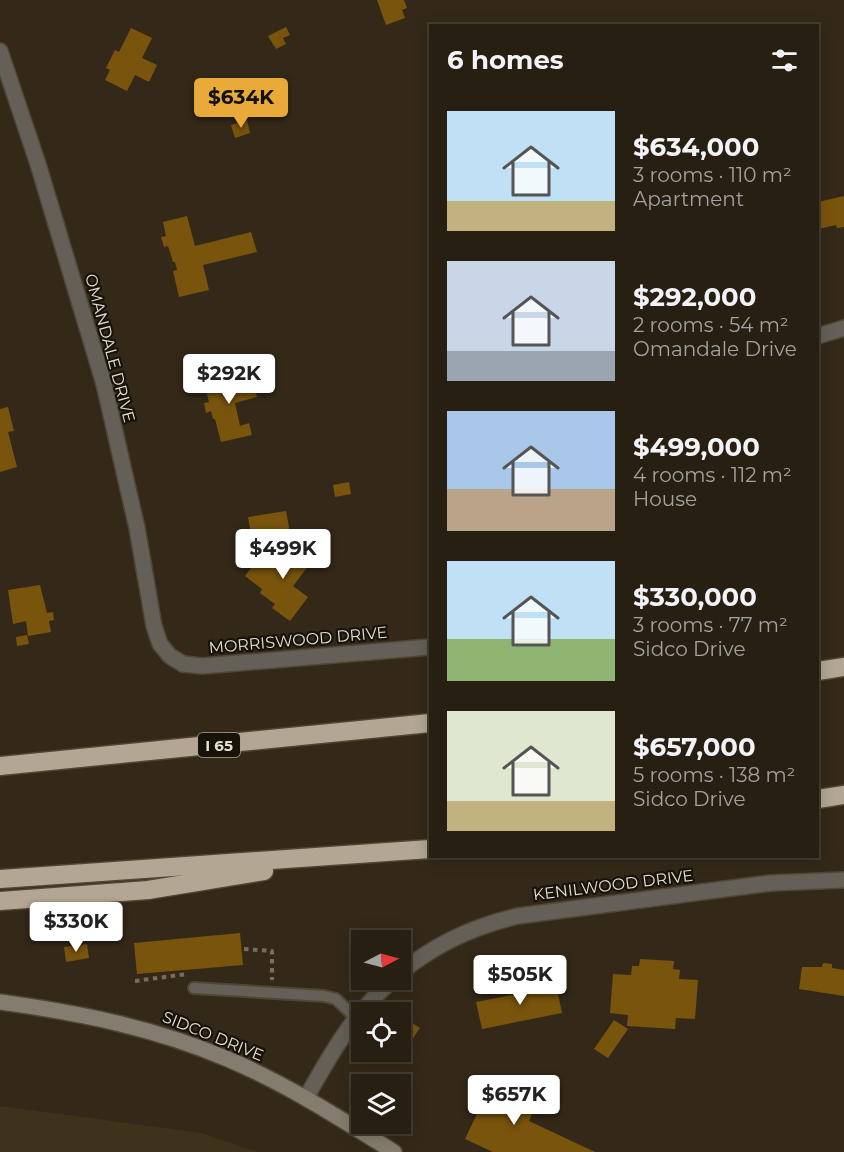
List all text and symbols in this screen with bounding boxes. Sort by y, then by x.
text: 6 homes [447,44,564,76]
icon: filters [768,44,801,77]
pin: $634K [199,78,283,129]
text: $634K [208,85,274,109]
text: $634,000 [633,131,759,163]
icon: home [495,135,567,207]
text: 3 rooms · 110 m² [633,163,792,187]
text: Apartment [633,187,744,211]
street label: OMANDALE DRIVE [81,272,139,424]
text: $292,000 [633,281,756,313]
icon: home [495,285,567,357]
text: 2 rooms · 54 m² [633,313,789,337]
text: Omandale Drive [633,337,797,361]
pin: $292K [187,354,271,405]
text: $292K [197,361,261,385]
text: $499,000 [633,431,760,463]
icon: home [495,435,567,507]
text: 4 rooms · 112 m² [633,463,792,487]
text: House [633,487,697,511]
pin: $499K [241,529,325,580]
text: $499K [250,536,316,560]
text: $330,000 [633,581,757,613]
icon: home [495,585,567,657]
text: 3 rooms · 77 m² [633,613,788,637]
street label: MORRISWOOD DRIVE [208,623,388,657]
text: Sidco Drive [633,637,746,661]
text: $657,000 [633,731,756,763]
road number: I 65 [198,733,240,757]
icon: home [495,735,567,807]
text: 5 rooms · 138 m² [633,763,795,787]
text: Sidco Drive [633,787,746,811]
street label: KENILWOOD DRIVE [532,866,694,904]
pin: $330K [34,902,118,953]
text: $330K [44,909,108,933]
north arrow [351,930,411,990]
map controls [351,930,411,1134]
pin: $505K [478,955,562,1006]
text: $505K [488,962,552,986]
button: locate [351,1002,411,1062]
street label: SIDCO DRIVE [160,1007,266,1065]
button: layers [351,1074,411,1134]
pin: $657K [472,1075,556,1126]
text: $657K [482,1082,546,1106]

